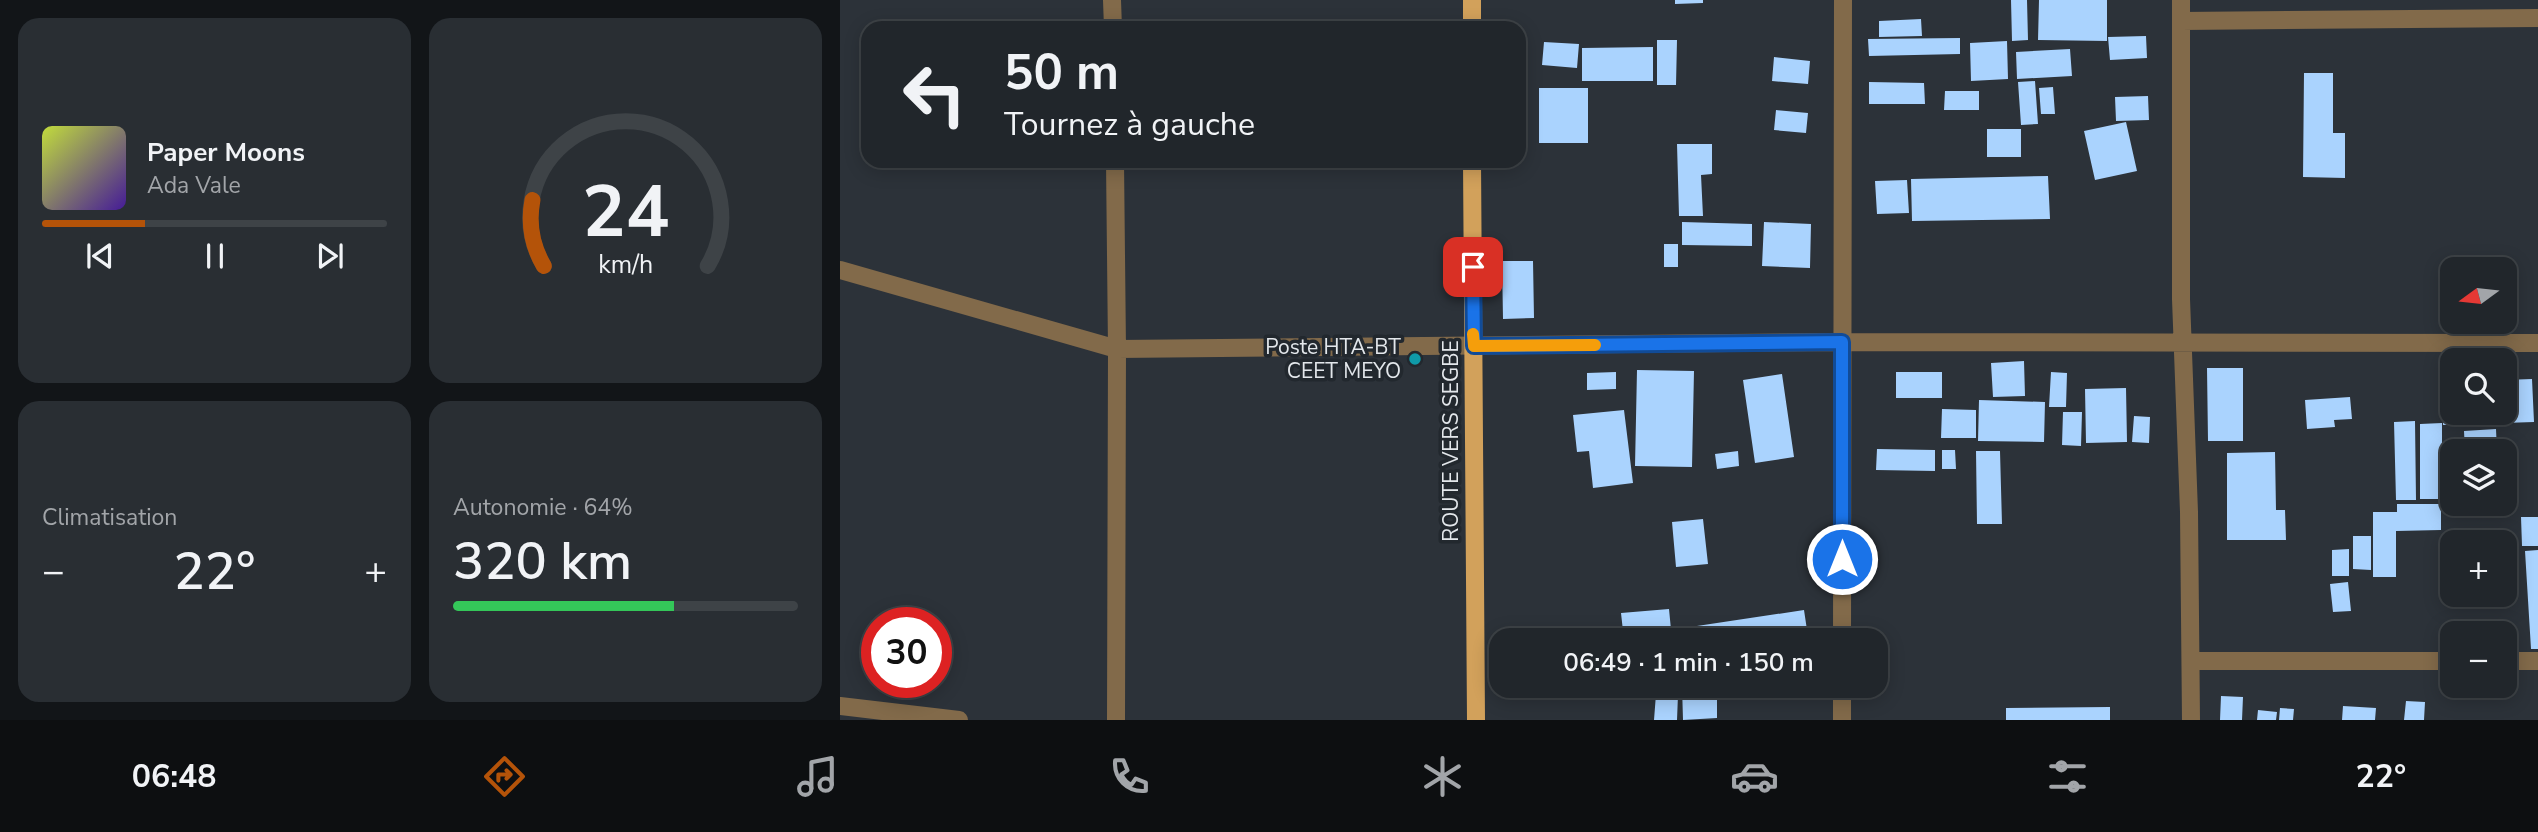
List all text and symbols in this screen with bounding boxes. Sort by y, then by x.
text: 50 m [1004,39,1119,106]
icon: left [889,49,980,140]
text: Tournez à gauche [1004,103,1255,146]
text: Paper Moons [147,135,305,170]
text: 24 [582,163,669,263]
text: Ada Vale [147,170,241,201]
icon: previous [81,237,119,275]
icon: pause [196,237,234,275]
icon: next [311,237,349,275]
pin [1443,237,1503,297]
text: km/h [598,248,653,282]
icon: arrive [1454,248,1492,286]
north arrow [2440,257,2516,334]
map controls [2440,257,2517,698]
place label: Poste HTA-BT CEET MEYO [1265,333,1401,385]
street label: ROUTE VERS SEGBE [1437,340,1465,542]
button: search [2440,348,2517,425]
marker: Poste HTA-BT CEET MEYO [1407,351,1423,367]
button: layers [2440,439,2517,516]
text: Autonomie · 64% [453,492,633,523]
text: Climatisation [42,502,177,533]
position arrow [1805,522,1879,596]
text: 320 km [453,526,632,597]
button: + [2440,530,2517,607]
text: 22° [174,536,255,607]
text: − [42,546,65,597]
text: + [364,546,387,597]
speed limit sign: 30 [861,607,952,698]
button: − [2440,621,2517,698]
text: 06:49 · 1 min · 150 m [1563,645,1814,680]
icon: directions [480,752,529,801]
icon: music [793,752,842,801]
icon: phone [1105,752,1154,801]
icon: climate [1418,752,1467,801]
icon: car [1730,752,1779,801]
icon: filters [2043,752,2092,801]
text: 06:48 [132,755,217,798]
text: 22° [2356,755,2406,798]

